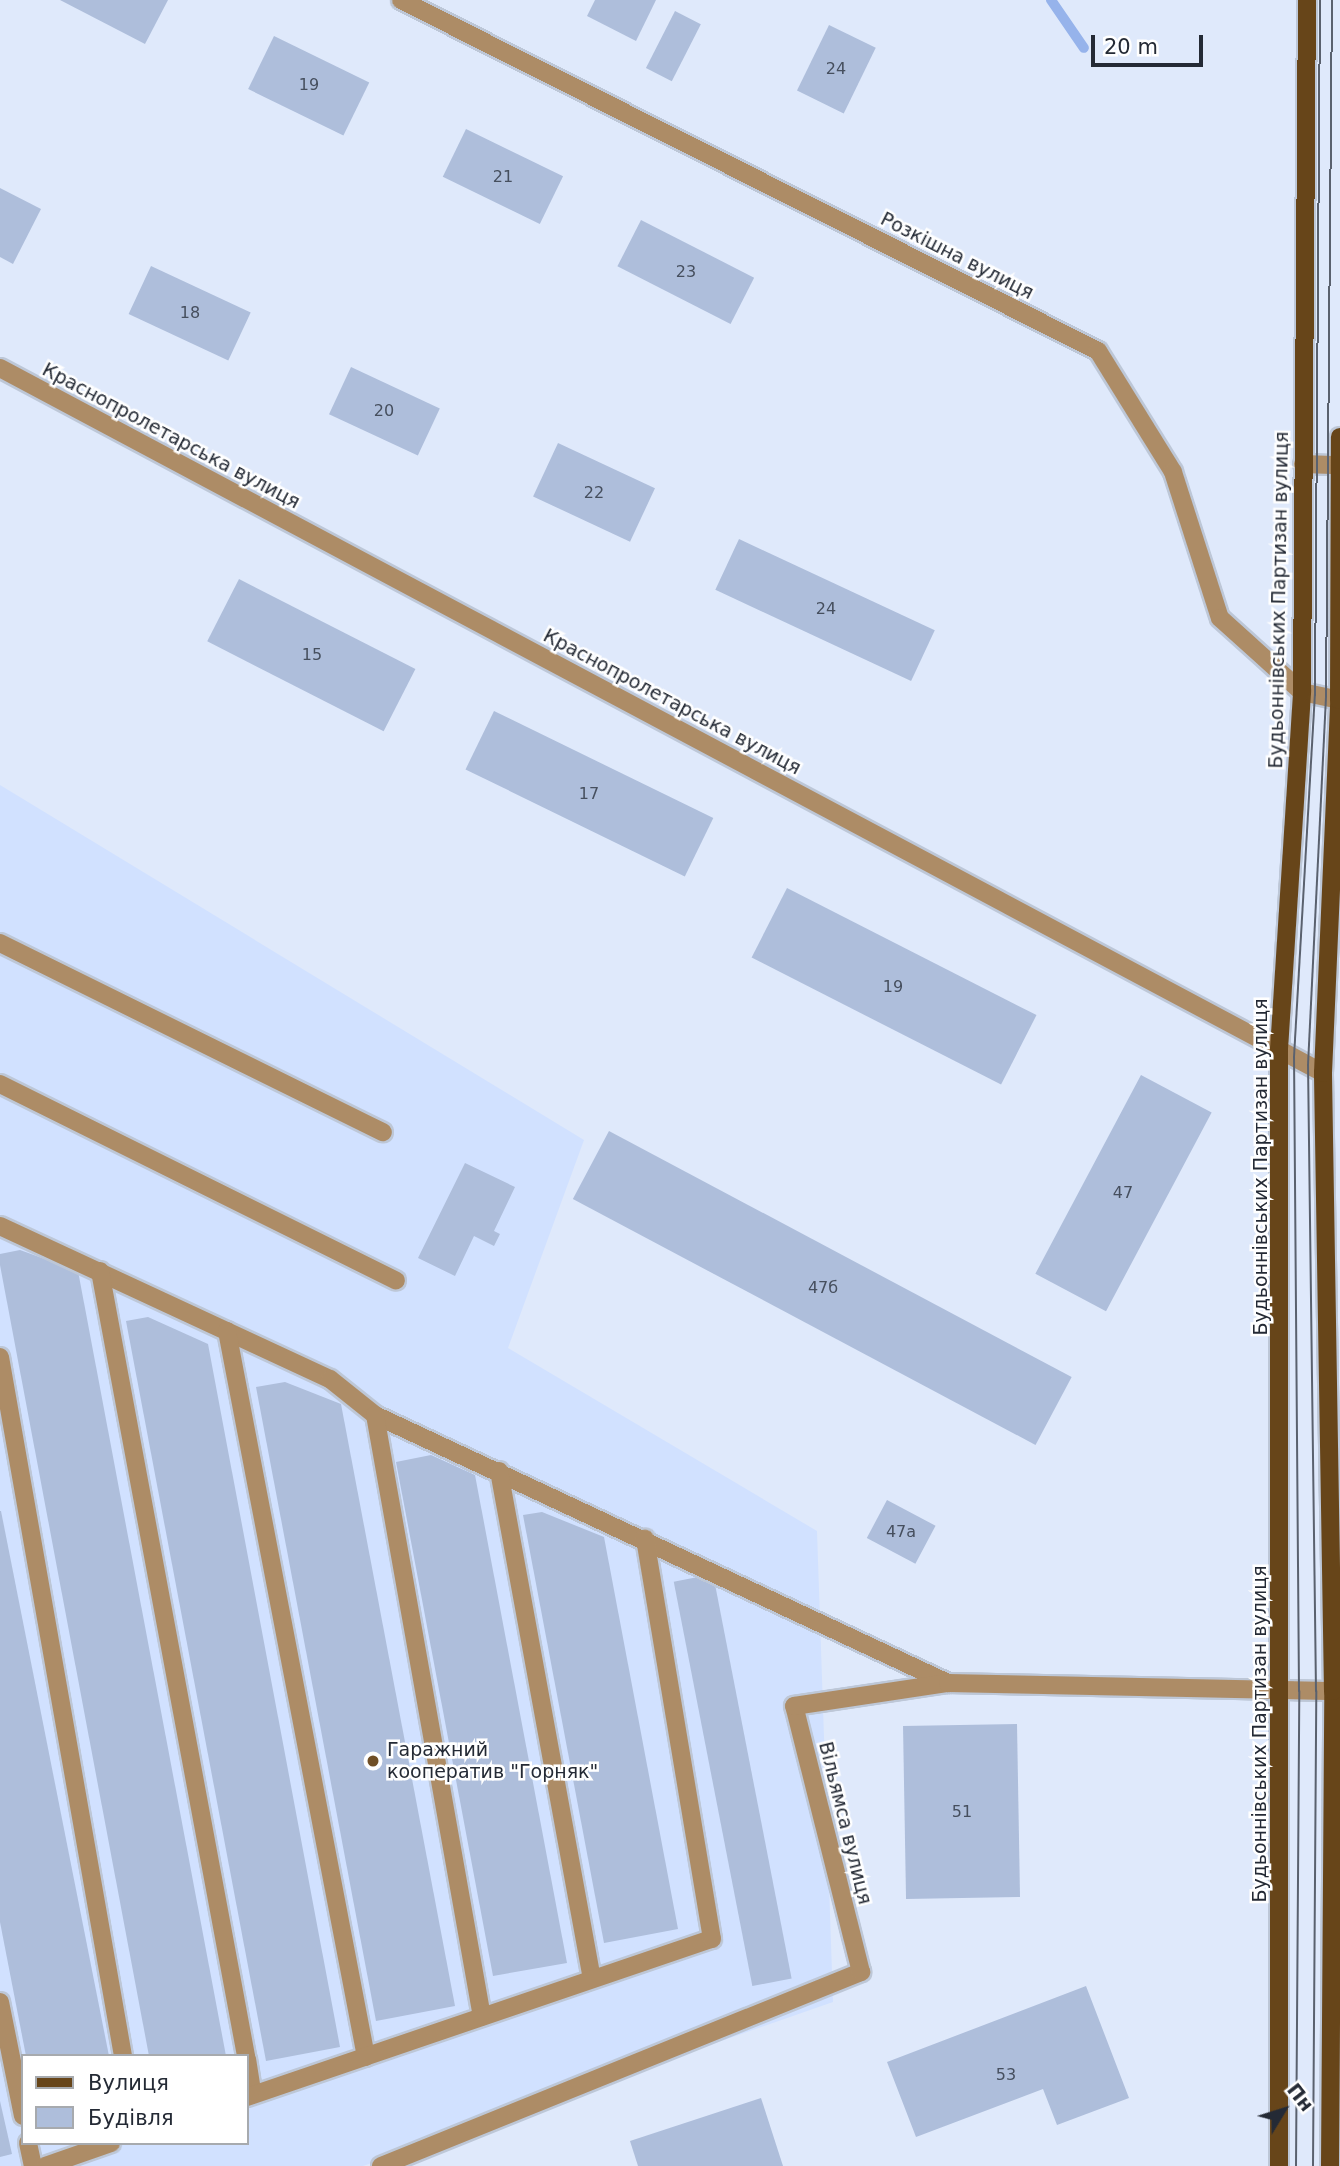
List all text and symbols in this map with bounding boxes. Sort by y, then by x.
scale bar [1095,21,1207,65]
text: 20 m [1104,35,1158,59]
house number: 24 [826,59,846,79]
house number: 19 [299,75,319,95]
house number: 21 [493,167,513,187]
street label: Розкішна вулиця [877,208,1037,304]
house number: 23 [676,262,696,282]
house number: 18 [180,303,200,323]
street label: Краснопролетарська вулиця [38,358,304,514]
house number: 20 [374,401,394,421]
street label: Будьоннівських Партизан вулиця [1265,431,1293,769]
house number: 22 [584,483,604,503]
house number: 24 [816,599,836,619]
street label: Краснопролетарська вулиця [539,624,805,780]
house number: 15 [302,645,322,665]
house number: 17 [579,784,599,804]
house number: 19 [883,977,903,997]
street label: Будьоннівських Партизан вулиця [1250,998,1272,1336]
house number: 47 [1113,1183,1133,1203]
house number: 47б [808,1278,838,1298]
house number: 47а [886,1522,916,1542]
street label: Будьоннівських Партизан вулиця [1249,1565,1271,1903]
place label: Гаражний кооператив "Горняк" [387,1739,598,1783]
street label: Вільямса вулиця [814,1739,876,1907]
marker: Гаражний кооператив "Горняк" [365,1753,381,1769]
house number: 51 [952,1802,972,1822]
legend [21,2054,248,2145]
house number: 53 [996,2065,1016,2085]
text: Вулиця [88,2071,169,2095]
north arrow [1249,2075,1319,2145]
text: Пн [1283,2079,1318,2115]
text: Будівля [88,2106,174,2130]

